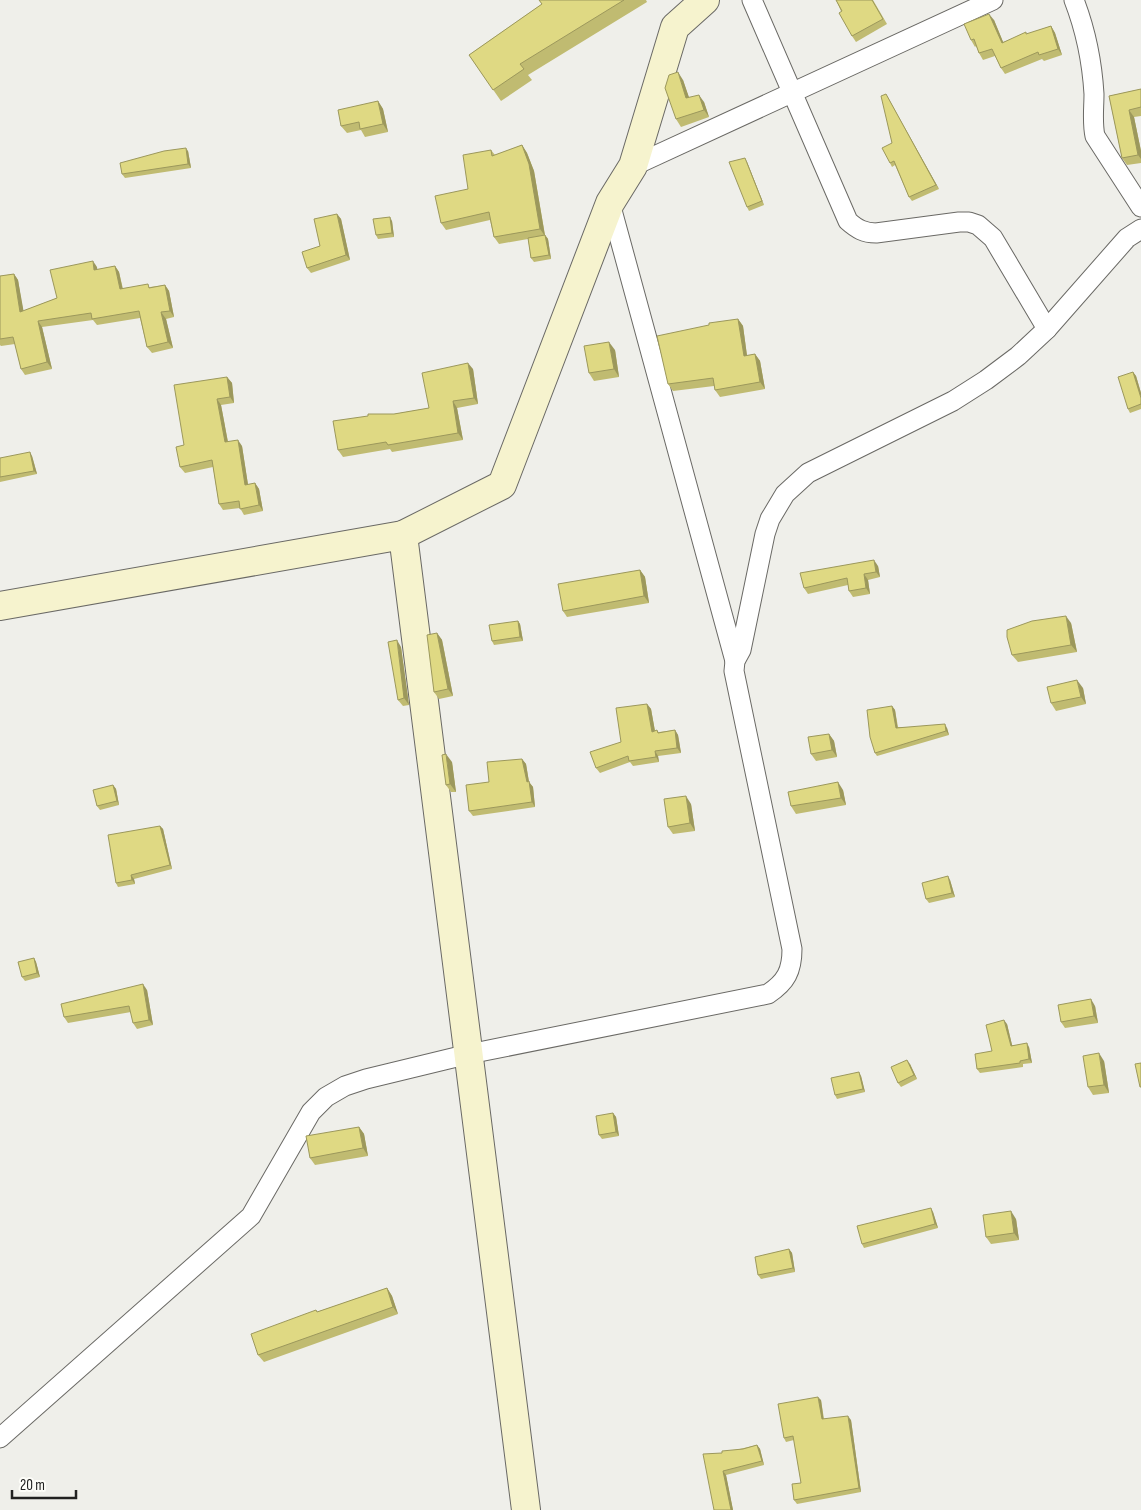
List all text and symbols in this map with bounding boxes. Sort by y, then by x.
scale bar [12,1468,76,1500]
text: 20 m [20,1476,45,1495]

